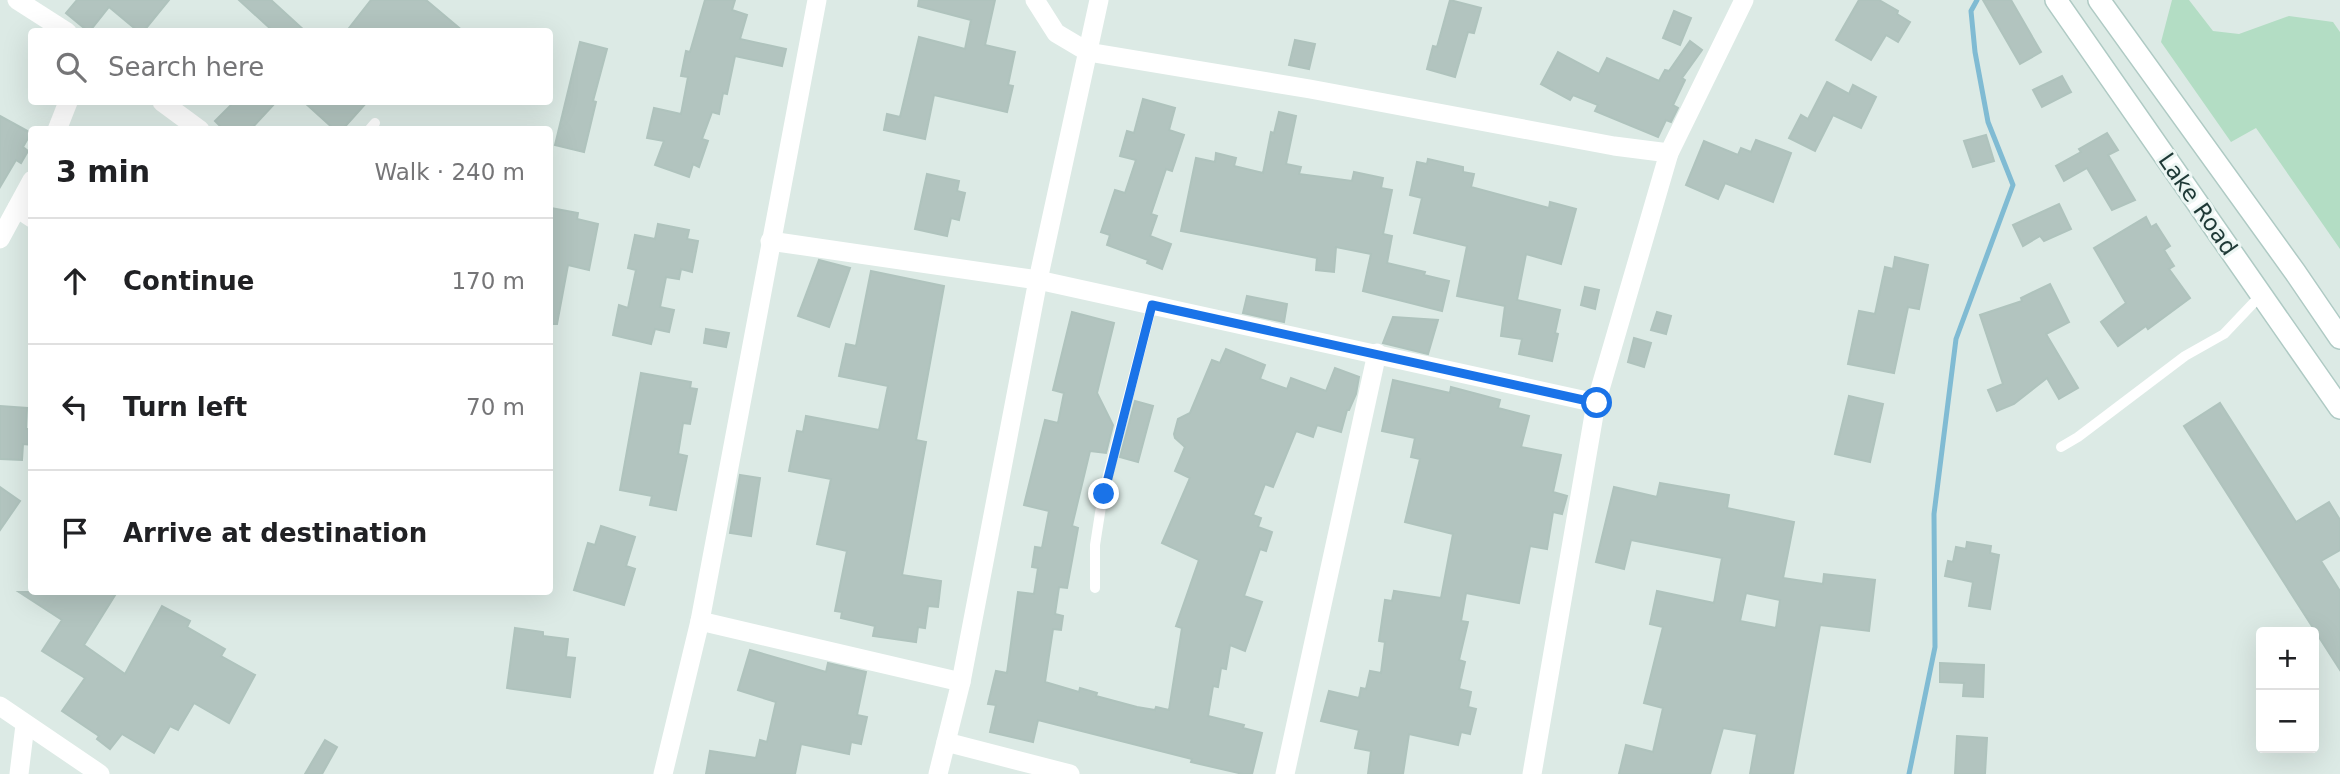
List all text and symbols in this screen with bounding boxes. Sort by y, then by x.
search box [28,28,553,105]
icon: search [52,48,90,86]
text: Search here [108,52,264,82]
street label: Lake Road [2153,148,2243,260]
text: 3 min [56,154,150,189]
text: Walk · 240 m [374,159,525,185]
icon: ahead [56,262,94,300]
text: Continue [123,266,254,296]
text: 170 m [451,268,525,294]
route start [1581,387,1612,418]
icon: left [56,388,94,426]
text: Turn left [123,392,247,422]
text: 70 m [466,394,525,420]
route end [1088,478,1119,509]
icon: arrive [56,514,94,552]
text: Arrive at destination [123,518,427,548]
map controls [2256,627,2319,753]
button: + [2256,627,2319,690]
button: − [2256,690,2319,753]

